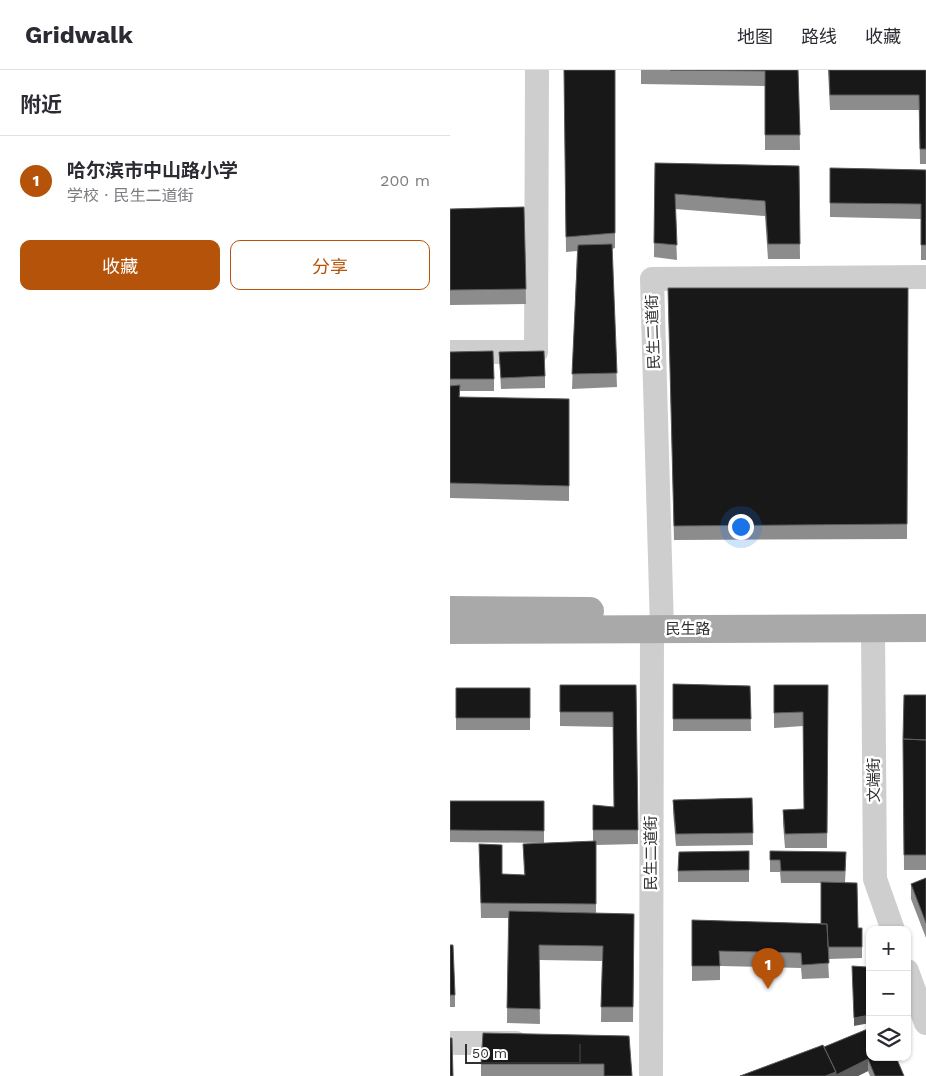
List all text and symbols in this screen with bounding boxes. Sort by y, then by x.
text: Gridwalk [25,21,133,49]
text: 地图 [737,26,773,47]
text: 路线 [801,26,837,47]
text: 收藏 [865,26,901,47]
text: 附近 [20,92,62,117]
text: 哈尔滨市中山路小学 [67,159,238,182]
text: 1 [33,171,39,190]
text: 200 m [380,171,430,190]
text: 学校 · 民生二道街 [67,186,194,205]
button: 收藏 [20,240,220,290]
button: 分享 [230,240,430,290]
street label: 民生二道街 [643,294,663,370]
your location [728,514,754,540]
street label: 民生路 [665,620,711,638]
street label: 文端街 [865,757,883,803]
street label: 民生二道街 [642,815,660,891]
map controls [866,926,911,1061]
button: + [866,926,911,971]
pin: 1 [752,948,784,989]
button: − [866,971,911,1016]
button: layers [866,1016,911,1061]
scale bar [465,1041,581,1064]
text: 50 m [472,1045,507,1061]

